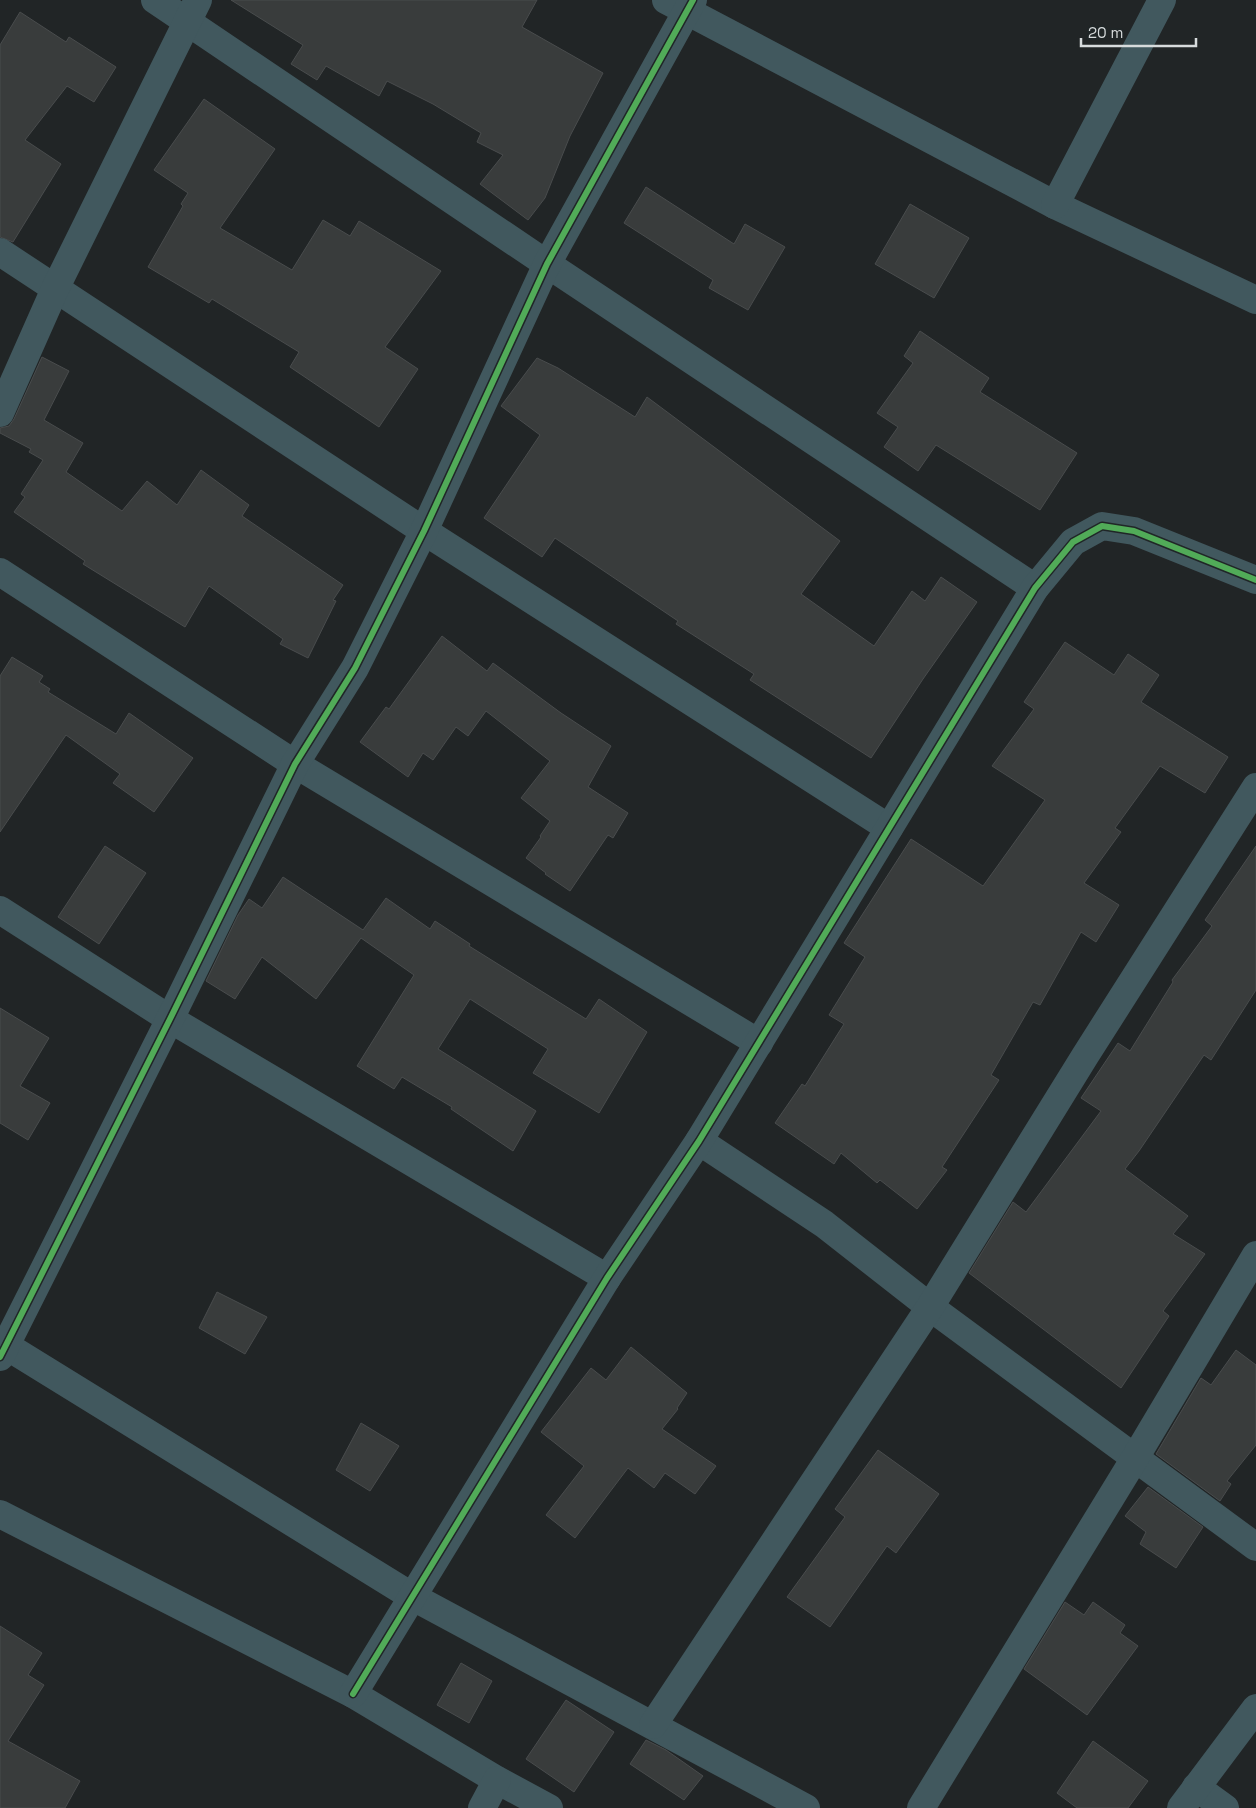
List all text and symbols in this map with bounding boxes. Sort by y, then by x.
scale bar [1081,15,1196,47]
text: 20 m [1088,23,1123,42]

